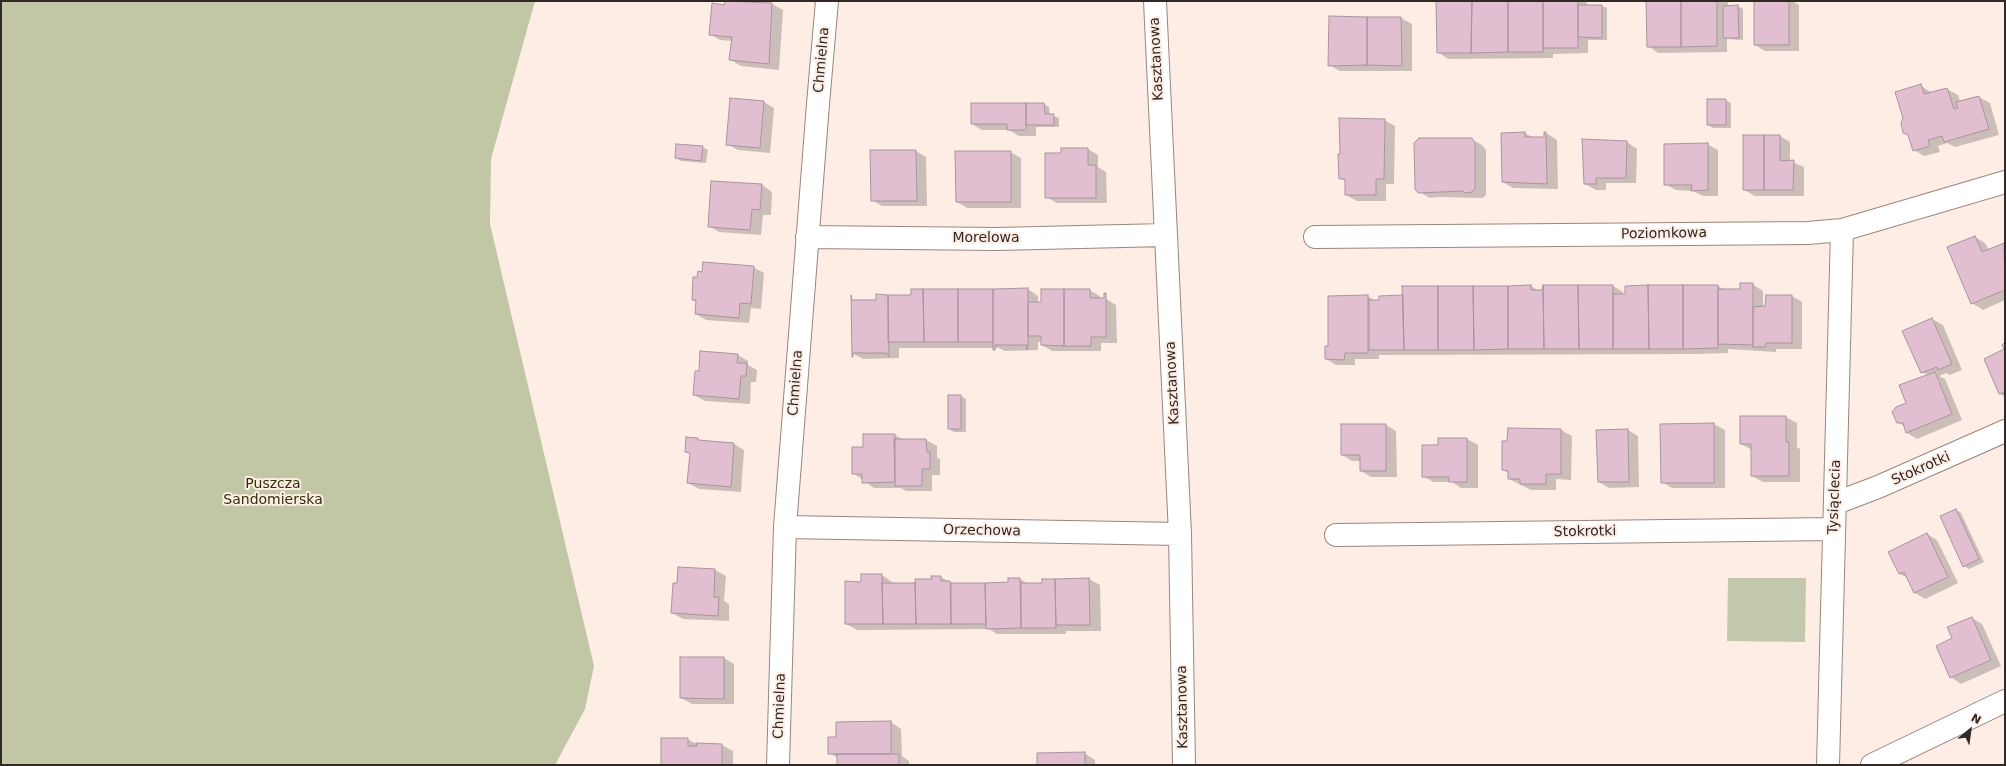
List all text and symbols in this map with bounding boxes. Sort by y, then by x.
street label: Kasztanowa [1146,17,1168,101]
street label: Chmielna [811,26,833,94]
street label: Poziomkowa [1621,225,1707,243]
street label: Morelowa [952,230,1020,246]
street label: Kasztanowa [1162,341,1184,425]
street label: Chmielna [785,349,807,417]
street label: Stokrotki [1889,449,1953,489]
street label: Tysiąclecia [1825,459,1845,535]
park label: Puszcza Sandomierska [223,476,323,508]
street label: Orzechowa [943,522,1021,540]
street label: Stokrotki [1554,523,1616,541]
street label: Kasztanowa [1174,665,1192,749]
street label: Chmielna [770,673,790,739]
north arrow [1950,710,1990,750]
text: N [1969,711,1983,727]

